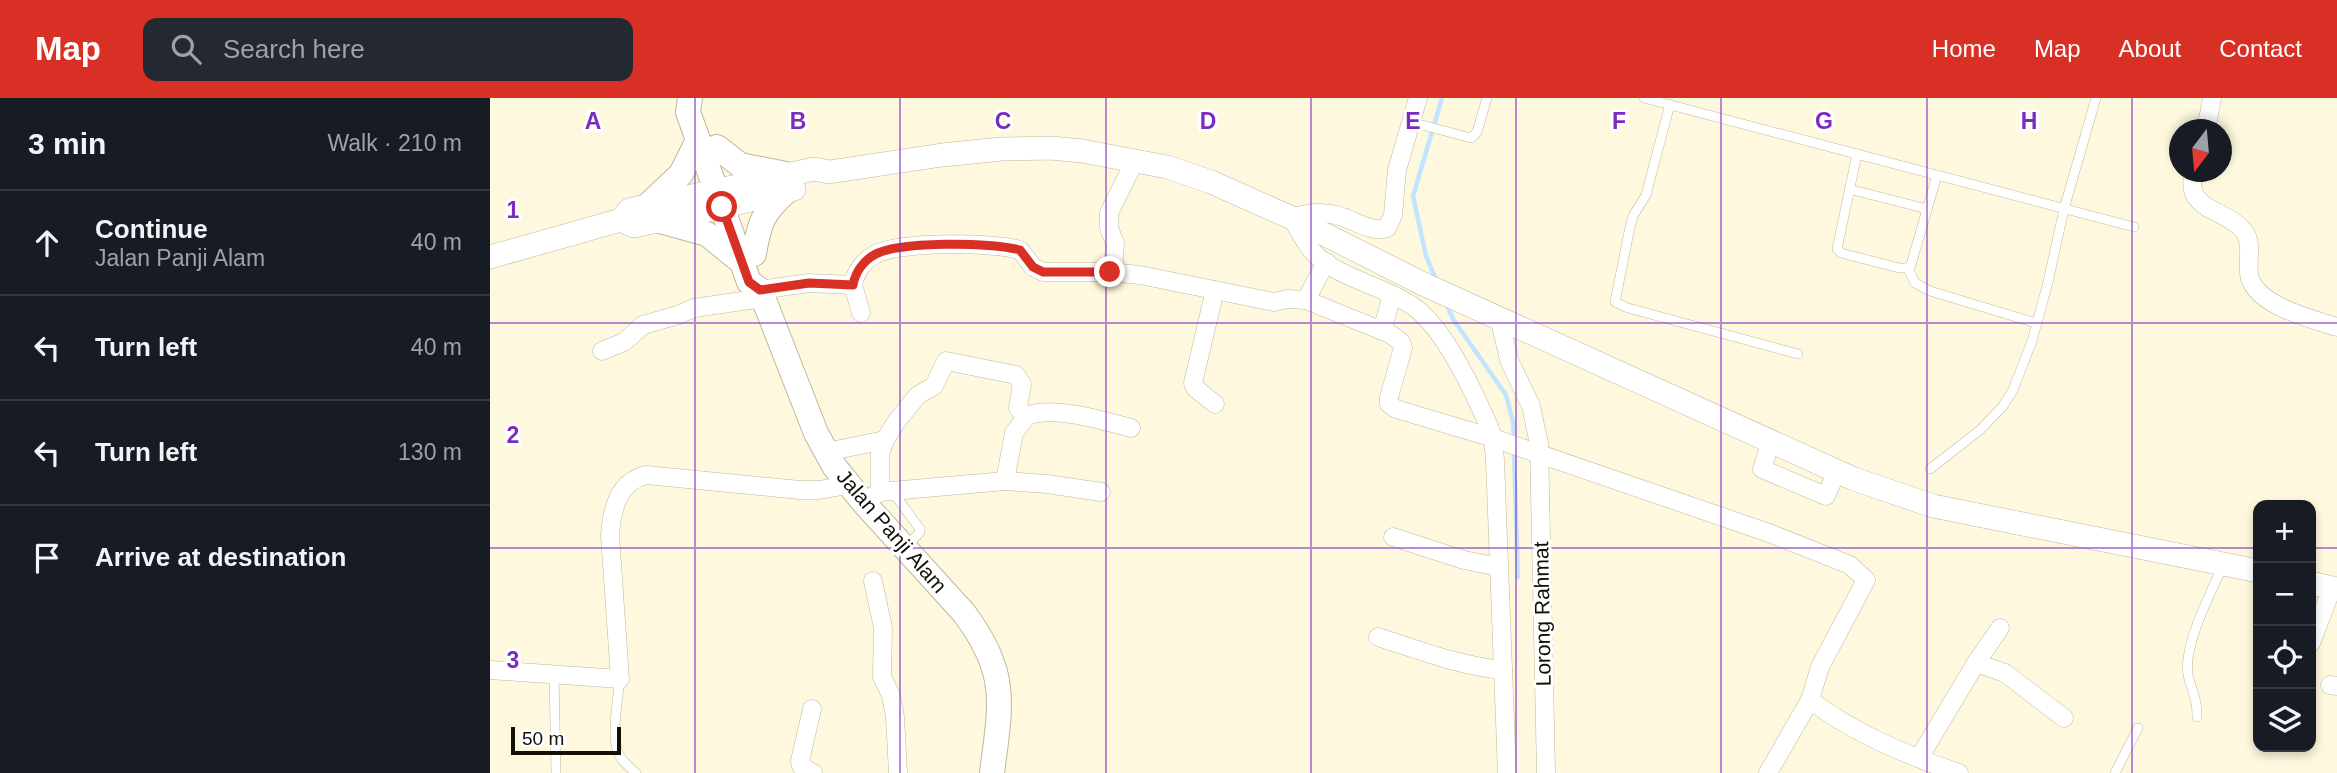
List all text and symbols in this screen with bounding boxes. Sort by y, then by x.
search box [143,18,633,81]
text: Map [35,30,101,67]
icon: search [167,30,205,68]
text: Search here [223,34,365,64]
text: Home [1932,35,1996,62]
text: Map [2034,35,2081,62]
text: About [2119,35,2181,62]
text: Contact [2219,35,2302,62]
text: A [585,108,601,134]
text: B [790,108,806,134]
text: C [995,108,1011,134]
text: D [1200,108,1216,134]
text: E [1405,108,1421,134]
text: F [1612,108,1626,134]
text: G [1815,108,1833,134]
text: H [2021,108,2037,134]
north arrow [2169,119,2232,182]
text: 3 min [28,127,106,160]
text: Walk · 210 m [327,130,462,156]
route start [706,191,737,222]
text: 1 [507,197,520,223]
text: Continue [95,214,208,244]
icon: ahead [28,224,66,262]
text: 40 m [411,229,462,255]
text: Jalan Panji Alam [95,245,265,271]
route end [1094,256,1125,287]
icon: left [28,329,66,367]
text: Turn left [95,332,197,362]
text: 40 m [411,334,462,360]
text: 2 [507,422,519,448]
icon: left [28,434,66,472]
text: Turn left [95,437,197,467]
text: 130 m [398,439,462,465]
street label: Jalan Panji Alam [832,465,952,597]
map controls [2253,500,2316,752]
button: + [2253,500,2316,563]
icon: arrive [28,539,66,577]
street label: Lorong Rahmat [1529,541,1555,687]
text: Arrive at destination [95,542,346,572]
button: − [2253,563,2316,626]
button: locate [2253,626,2316,689]
text: 3 [507,647,519,673]
button: layers [2253,689,2316,752]
scale bar [511,724,621,756]
text: 50 m [522,728,564,749]

